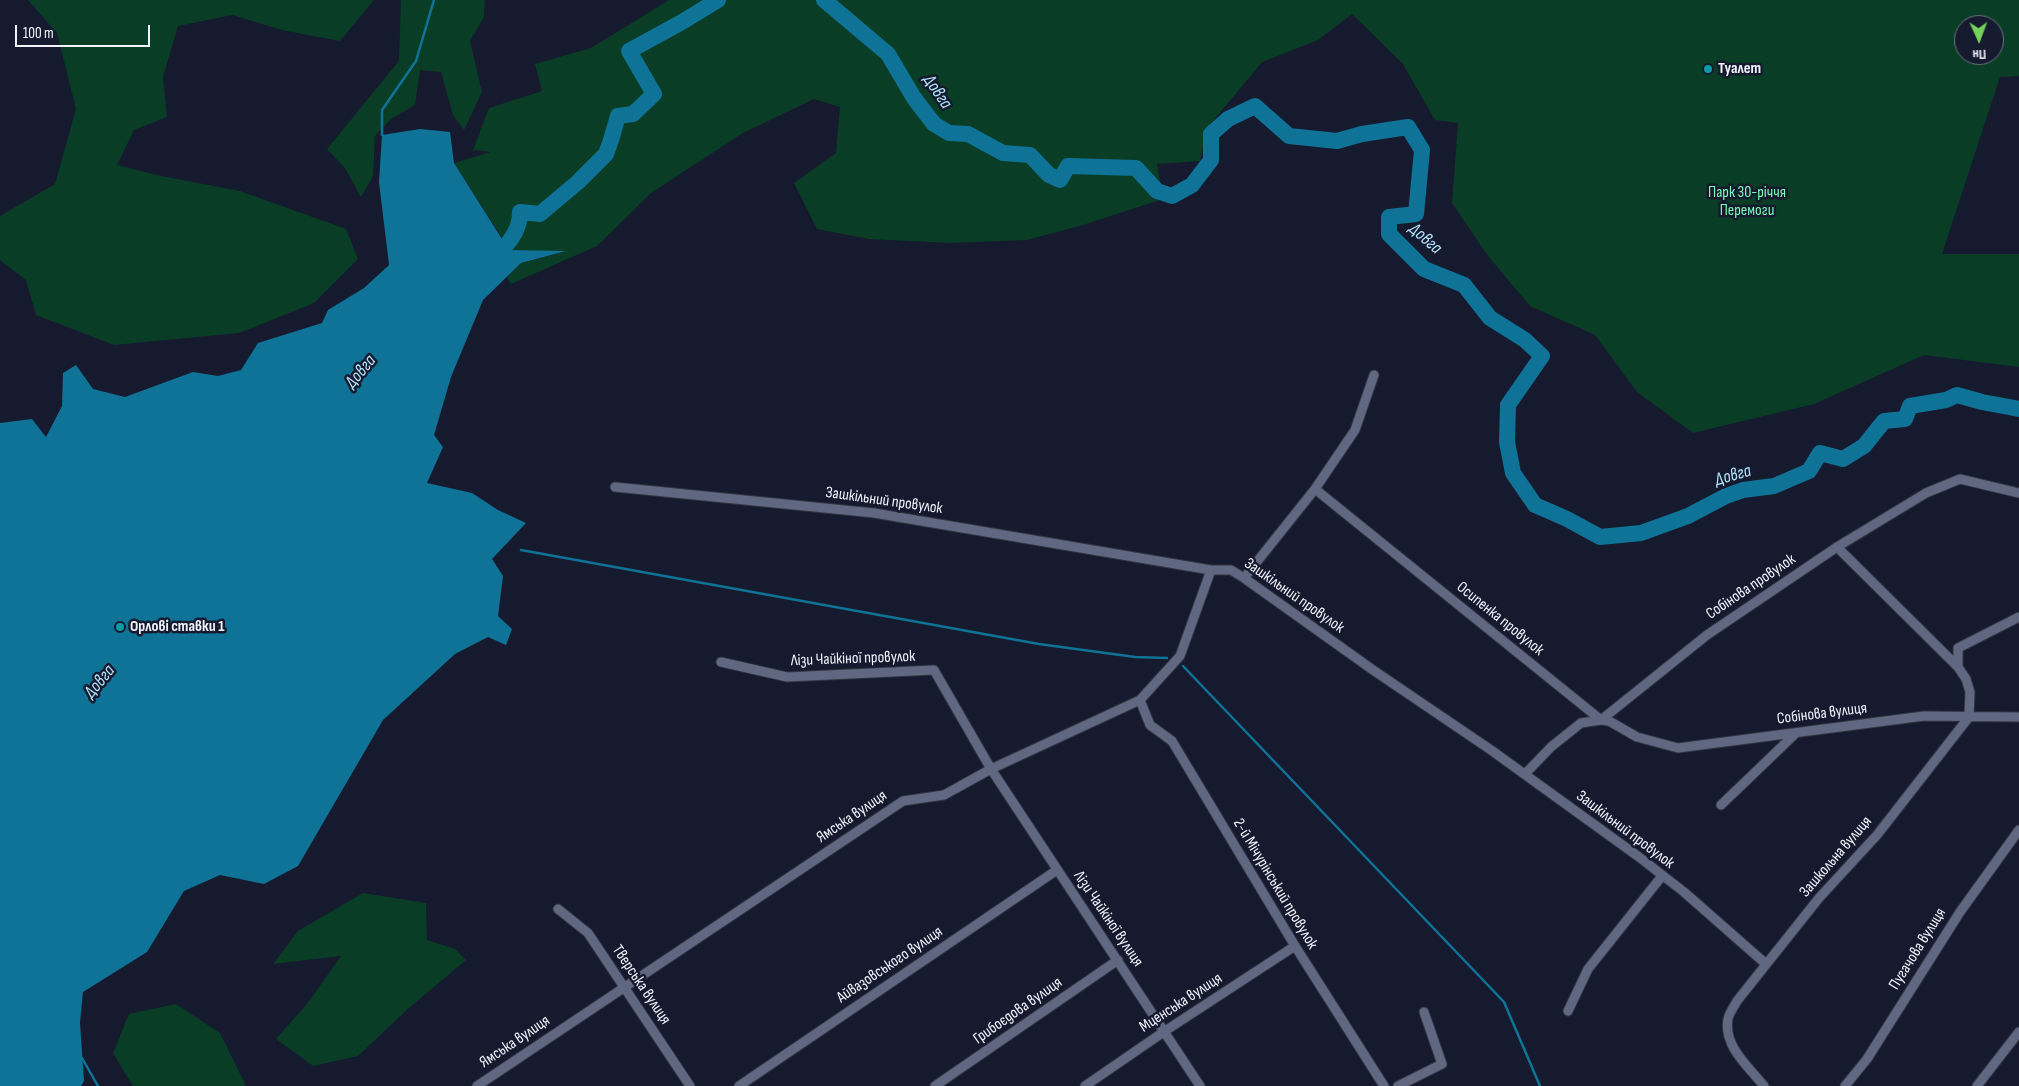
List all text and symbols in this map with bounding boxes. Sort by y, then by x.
scale bar [18,15,152,47]
north arrow [1954,15,2004,65]
text: 100 m [23,24,54,43]
text: Пн [1972,46,1987,63]
place label: Туалет [1718,59,1761,79]
marker: Туалет [1702,63,1714,75]
water label: Довга [918,71,956,113]
park label: Парк 30-річчя Перемоги [1708,183,1786,221]
water label: Довга [1404,219,1446,259]
water label: Довга [341,351,381,393]
water label: Довга [1712,461,1754,491]
street label: Зашкільний провулок [824,483,944,519]
street label: Собінова провулок [1703,550,1799,624]
street label: Зашкільний провулок [1240,554,1348,638]
street label: Осипенка провулок [1452,578,1548,660]
place label: Орлові ставки 1 [130,617,224,637]
marker: Орлові ставки 1 [114,621,126,633]
street label: Лізи Чайкіної провулок [791,647,915,671]
water label: Довга [80,661,120,703]
street label: Собінова вулиця [1776,699,1868,729]
street label: Ямська вулиця [813,787,891,847]
street label: Зашкільний провулок [1572,787,1678,873]
street label: Зашкольна вулиця [1796,813,1876,901]
street label: 2-й Мічурінський провулок [1228,815,1322,953]
street label: Лізи Чайкіної вулиця [1069,868,1147,970]
street label: Пугачова вулиця [1885,905,1951,993]
street label: Айвазовського вулиця [833,922,947,1008]
street label: Тверська вулиця [607,942,675,1028]
street label: Мценська вулиця [1136,969,1226,1037]
street label: Грибоєдова вулиця [970,973,1066,1049]
street label: Ямська вулиця [476,1012,554,1072]

